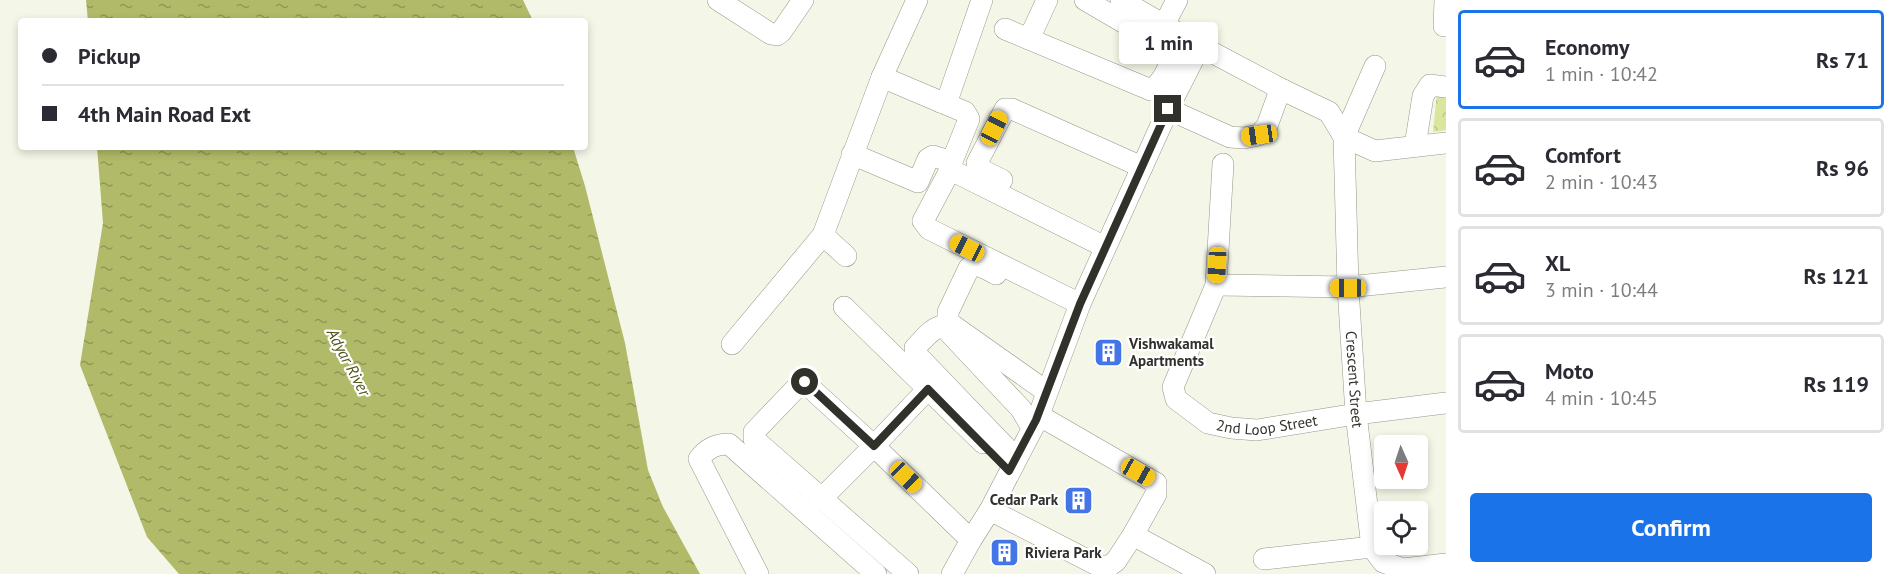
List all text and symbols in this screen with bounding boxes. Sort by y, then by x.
callout: 1 min [1118,22,1218,64]
text: 1 min [1144,30,1193,56]
icon: car [1473,33,1527,87]
text: Economy [1545,33,1629,61]
text: Pickup [78,42,141,70]
text: Rs 71 [1816,46,1869,74]
text: 1 min · 10:42 [1545,61,1658,87]
route end [1154,95,1181,122]
text: 4th Main Road Ext [78,100,251,128]
car [978,108,1010,148]
car [1240,124,1278,146]
icon: car [1473,141,1527,195]
text: Comfort [1545,141,1621,169]
text: Rs 96 [1816,154,1869,182]
text: 2 min · 10:43 [1545,169,1658,195]
car [947,232,987,264]
car [1207,247,1227,283]
icon: car [1473,249,1527,303]
text: XL [1545,249,1570,277]
text: Rs 121 [1803,262,1869,290]
text: 3 min · 10:44 [1545,277,1658,303]
car [1330,279,1366,297]
water label: Adyar River [322,324,376,401]
street label: Crescent Street [1342,330,1368,429]
place label: Vishwakamal Apartments [1128,334,1214,370]
building icon: Vishwakamal Apartments [1092,337,1124,369]
icon: car [1473,357,1527,411]
text: Moto [1545,357,1594,385]
route start [791,368,818,395]
text: Rs 119 [1803,370,1869,398]
text: 4 min · 10:45 [1545,385,1658,411]
street label: 2nd Loop Street [1215,410,1319,439]
north arrow [1374,435,1428,489]
map controls [1374,435,1428,555]
car [1118,455,1158,489]
car [887,458,925,496]
building icon: Cedar Park [1063,484,1095,516]
place label: Cedar Park [990,490,1059,509]
button: Confirm [1470,493,1872,562]
button: locate [1374,501,1428,555]
building icon: Riviera Park [988,537,1020,569]
place label: Riviera Park [1025,543,1102,562]

